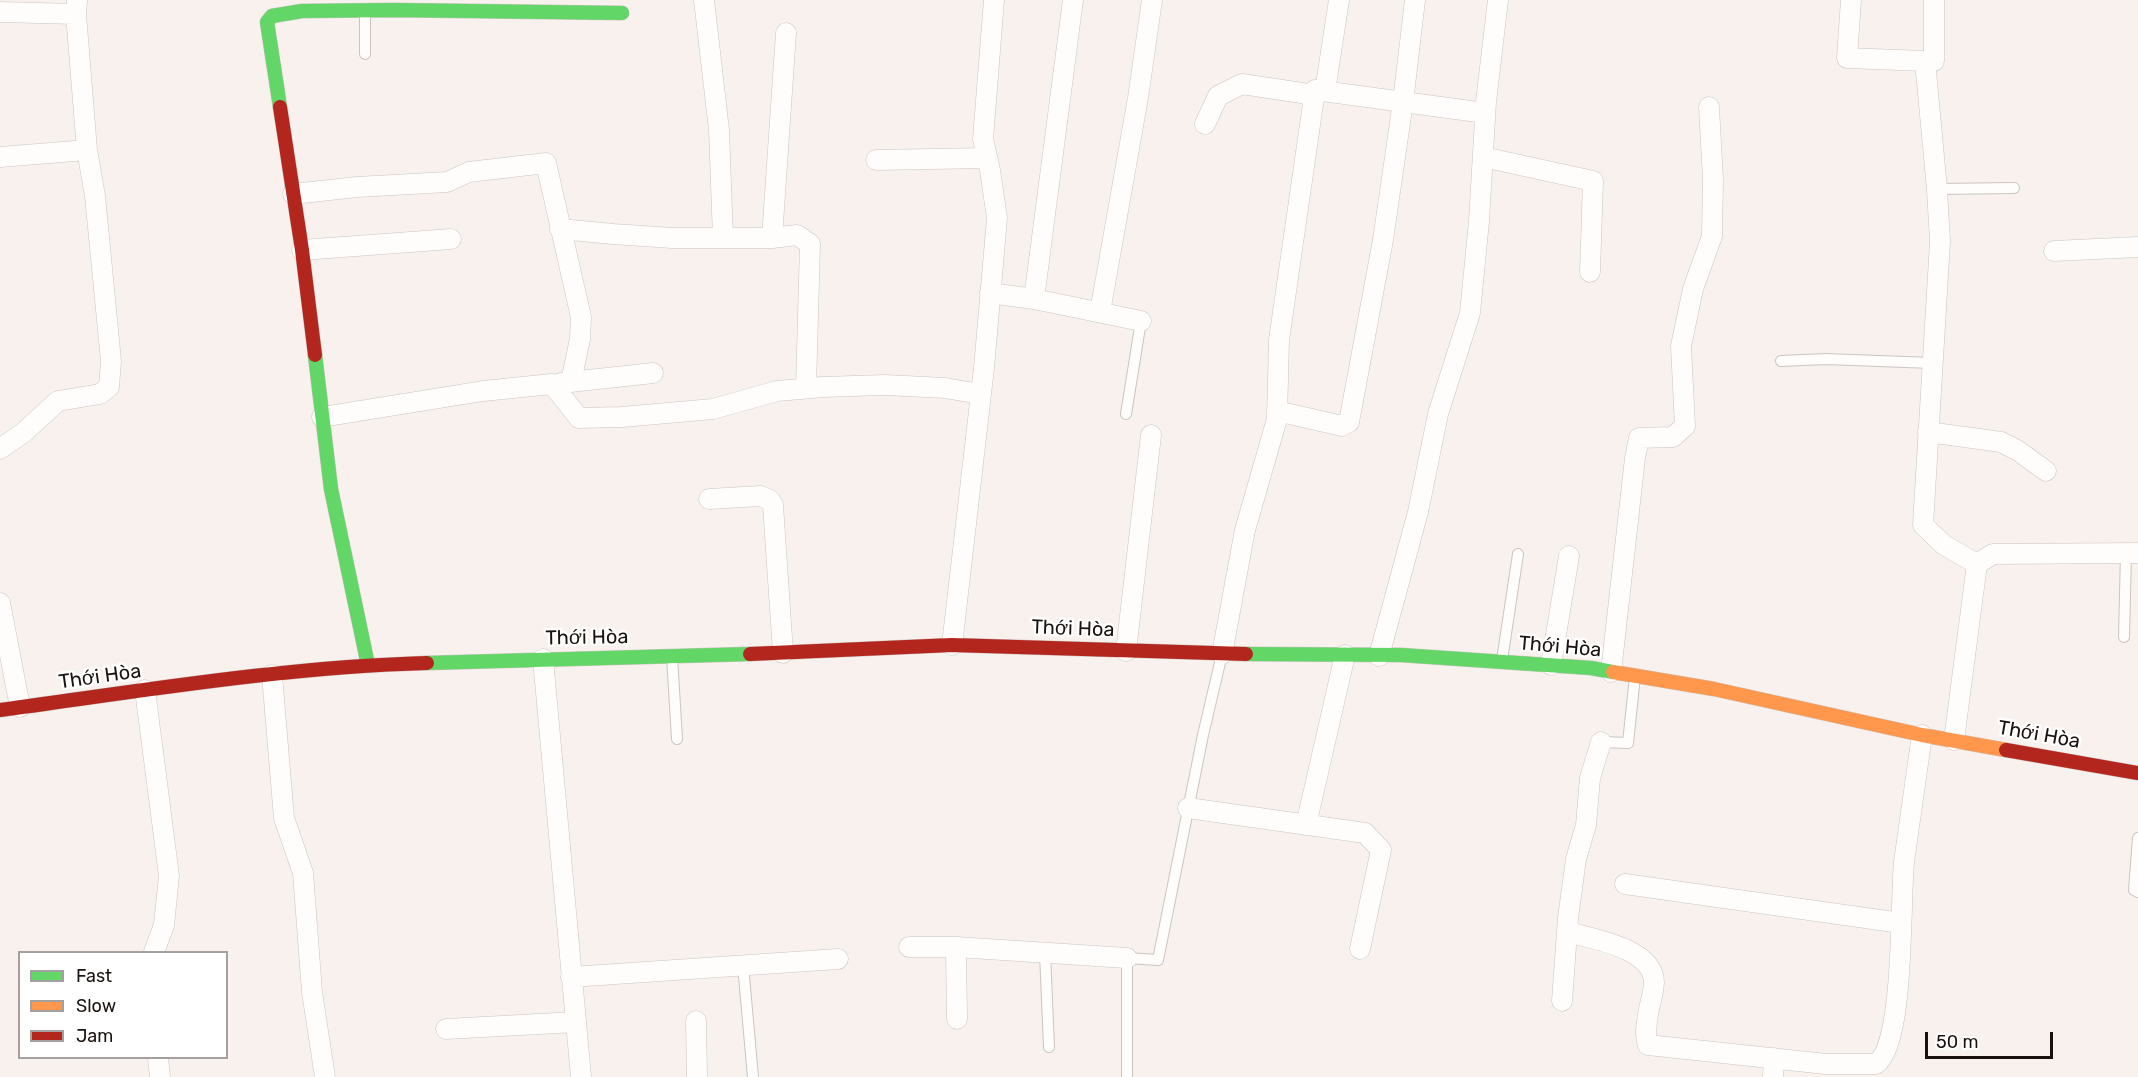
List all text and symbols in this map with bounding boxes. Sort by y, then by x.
street label: Thới Hòa [1031,616,1115,642]
street label: Thới Hòa [545,625,629,651]
street label: Thới Hòa [1518,631,1602,663]
street label: Thới Hòa [57,659,143,695]
street label: Thới Hòa [1996,716,2082,754]
legend [18,951,228,1059]
text: Fast [76,965,112,987]
text: Slow [76,995,116,1017]
scale bar [1928,1020,2056,1058]
text: Jam [76,1025,113,1047]
text: 50 m [1936,1031,1979,1053]

